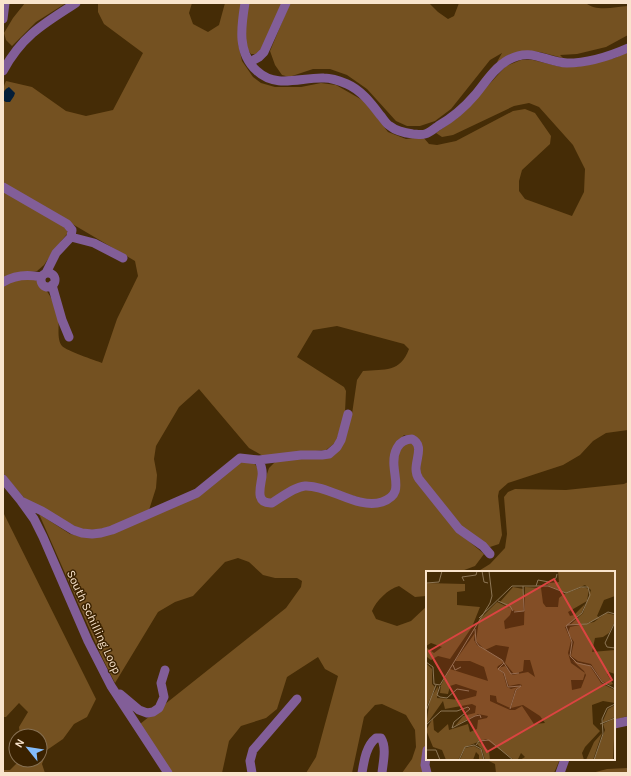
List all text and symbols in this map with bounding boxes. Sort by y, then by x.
street label: South Schilling Loop [64,568,124,676]
inset map [426,571,615,760]
north arrow [8,728,48,768]
text: N [12,737,27,750]

